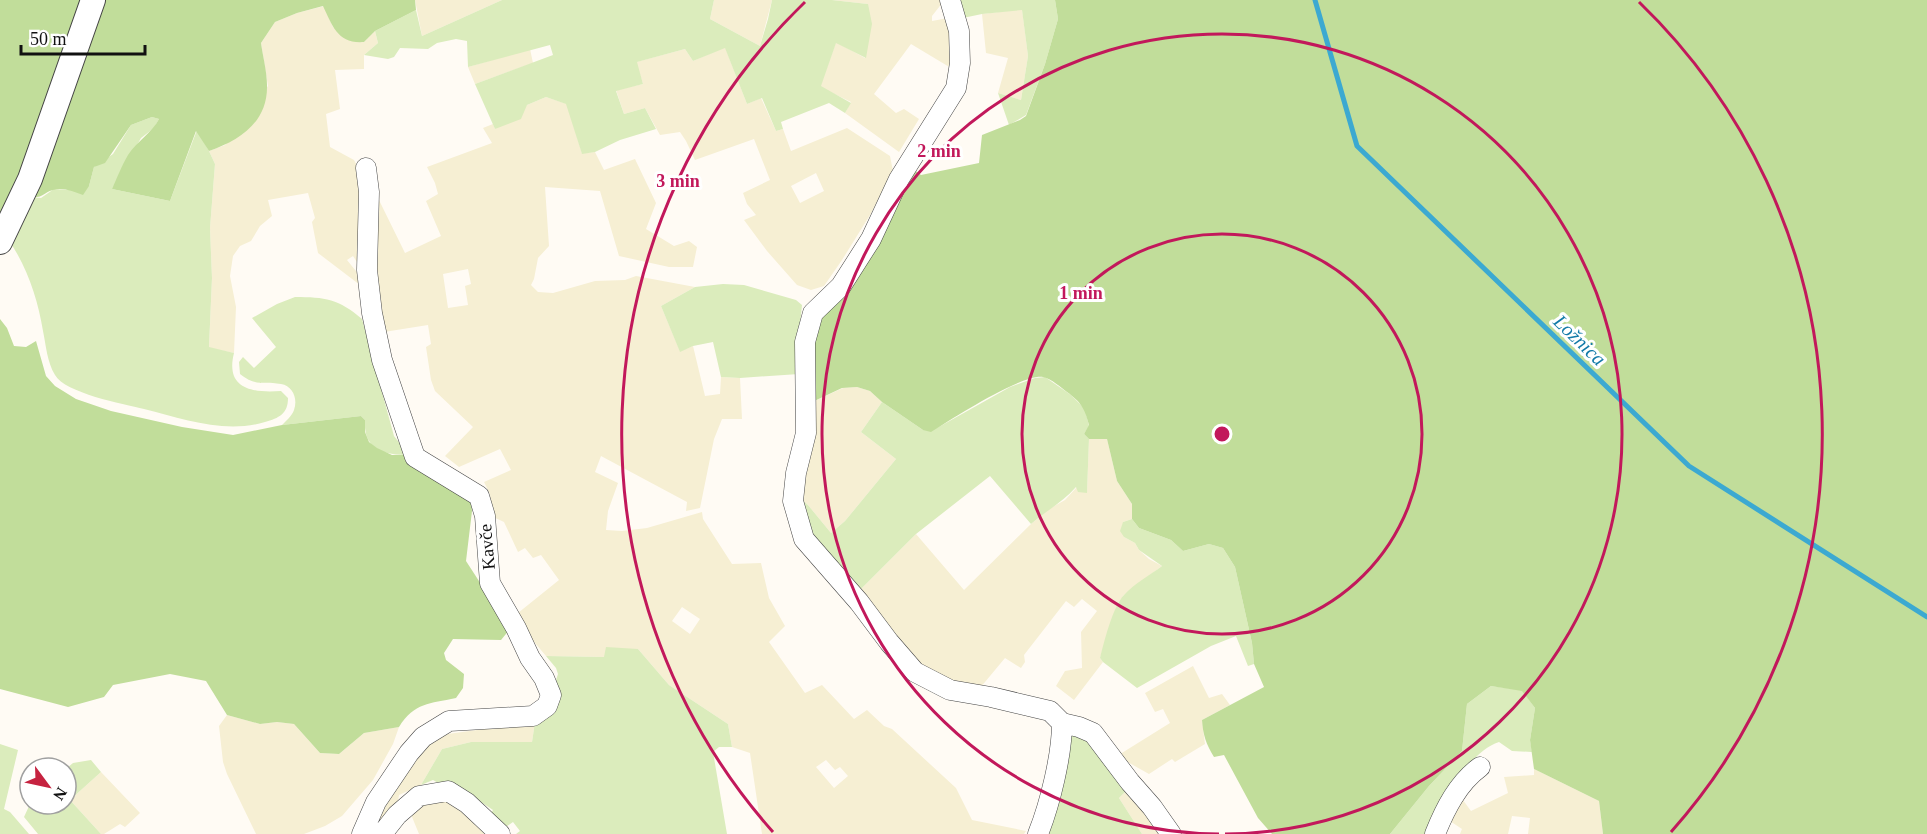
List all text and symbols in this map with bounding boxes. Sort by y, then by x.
scale bar [21,18,146,56]
text: 50 m [30,29,67,49]
text: 2 min [917,141,961,161]
text: 3 min [656,171,700,191]
text: 1 min [1059,283,1103,303]
water label: Ložnica [1549,309,1610,370]
centre of rings [1212,424,1232,444]
street label: Kavče [475,523,499,571]
north arrow [18,756,78,816]
text: N [50,784,70,804]

